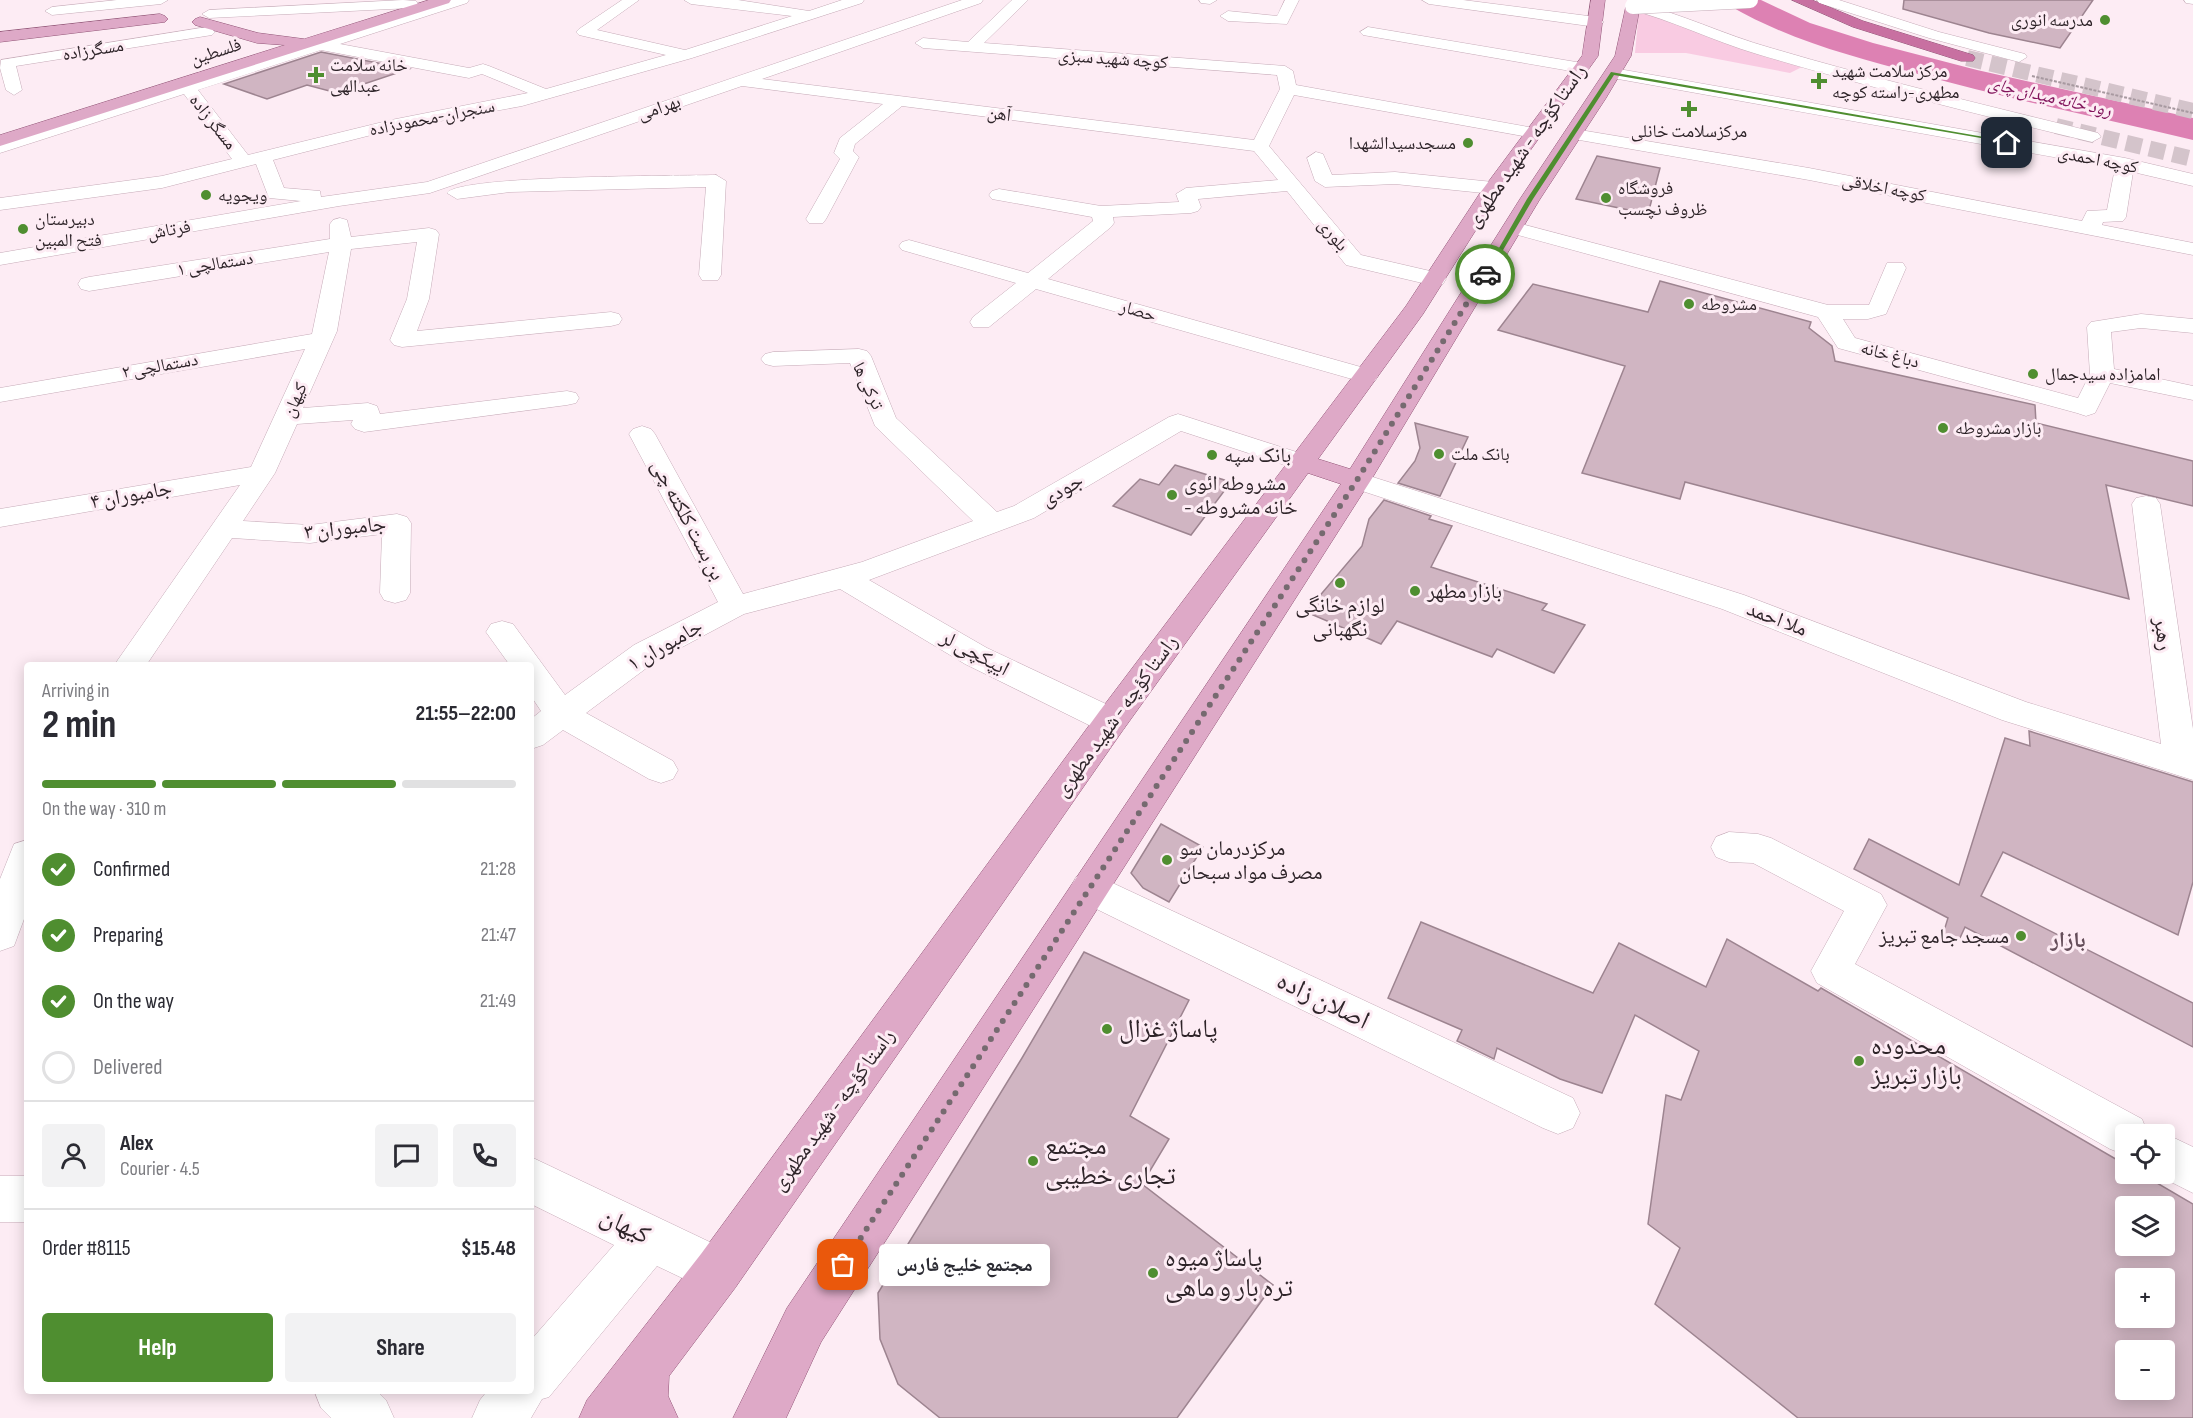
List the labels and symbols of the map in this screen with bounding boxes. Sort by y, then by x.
place label: مدرسه انوری [2011,10,2093,31]
marker: مدرسه انوری [2098,13,2112,27]
street label: فلسطین [188,34,244,70]
street label: مسگرزاده [61,35,125,65]
street label: کوچه شهید سبزی [1057,45,1169,73]
place label: خانه سلامت عبدالهی [330,55,408,97]
street label: راستا کؤچه - شهید مطهری [1460,59,1592,233]
place label: مرکز سلامت شهید مطهری-راسته کوچه [1832,61,1959,103]
marker: خانه سلامت عبدالهی [307,66,325,84]
marker: مرکز سلامت شهید مطهری-راسته کوچه [1810,72,1828,90]
water label: رود خانه میدان چای [1986,73,2114,121]
street label: مسگر زاده [185,90,241,154]
street label: بهرامی [635,91,683,125]
street label: سنجران-محمودزاده [367,96,497,140]
marker: مرکزسلامت خانلی [1680,100,1698,118]
street label: آهن [986,102,1013,126]
pin [1981,117,2032,168]
place label: مرکزسلامت خانلی [1631,121,1747,142]
place label: مسجدسیدالشهدا [1349,133,1456,154]
marker: مسجدسیدالشهدا [1461,136,1475,150]
street label: کوچه احمدی [2056,142,2140,178]
street label: کوچه اخلاقی [1840,170,1928,207]
place label: فروشگاه ظروف نچسب [1618,178,1707,220]
place label: ویجویه [218,185,267,206]
marker: ویجویه [199,188,213,202]
marker: فروشگاه ظروف نچسب [1599,191,1613,205]
place label: دبیرستان فتح المبین [35,209,102,252]
street label: بلوری [1313,215,1353,256]
street label: فرتاش [146,216,192,244]
marker: دبیرستان فتح المبین [16,222,30,236]
courier [1455,244,1515,304]
street label: دستمالچی ۱ [175,248,255,280]
place label: مشروطه [1701,294,1757,315]
street label: حصار [1116,296,1159,326]
marker: مشروطه [1682,297,1696,311]
street label: دباغ خانه [1858,337,1922,373]
street label: دستمالچی ۲ [120,349,200,383]
street label: ترکی ها [848,359,888,413]
place label: امامزاده سیدجمال [2045,364,2160,385]
marker: امامزاده سیدجمال [2026,367,2040,381]
street label: کیهان [278,379,312,421]
place label: بازار مشروطه [1955,418,2041,439]
marker: بازار مشروطه [1936,421,1950,435]
place label: بانک سپه [1224,443,1291,468]
place label: بانک ملت [1451,444,1510,465]
marker: بانک ملت [1432,447,1446,461]
marker: بانک سپه [1205,448,1219,462]
street label: بن بست کلکته چی [646,455,730,585]
street label: جودی [1036,468,1088,512]
place label: مشروطه ائوی - خانه مشروطه [1184,471,1298,520]
street label: جامبوران ۴ [88,476,174,514]
marker: مشروطه ائوی - خانه مشروطه [1165,488,1179,502]
street label: جامبوران ۳ [303,511,387,545]
marker: لوازم خانگی نگهبانی [1333,576,1347,590]
place label: بازار مطهر [1426,579,1502,604]
marker: بازار مطهر [1408,584,1422,598]
place label: لوازم خانگی نگهبانی [1295,593,1385,642]
street label: ملا احمد [1743,596,1811,642]
street label: جامبوران ۱ [623,614,707,676]
street label: رهبر [2148,615,2178,652]
street label: ایپکچی لر [936,624,1014,681]
street label: راستا کؤچه - شهید مطهری [1049,630,1183,802]
place label: مرکزدرمان سو مصرف مواد سبحان [1179,836,1323,885]
marker: مرکزدرمان سو مصرف مواد سبحان [1160,853,1174,867]
place label: مسجد جامع تبریز [1878,924,2009,949]
district label: بازار [2049,927,2086,954]
marker: مسجد جامع تبریز [2014,929,2028,943]
street label: اصلان زاده [1272,965,1374,1037]
place label: پاساژ غزال [1119,1014,1218,1045]
marker: پاساژ غزال [1100,1022,1114,1036]
street label: راستا کؤچه - شهید مطهری [766,1024,900,1196]
place label: محدوده بازار تبریز [1870,1031,1962,1092]
marker: محدوده بازار تبریز [1852,1054,1866,1068]
place label: مجتمع تجاری خطیبی [1045,1131,1176,1192]
marker: مجتمع تجاری خطیبی [1026,1154,1040,1168]
street label: کیهان [595,1201,655,1251]
pin [817,1239,868,1290]
place label: پاساژ میوه تره بار و ماهی [1165,1243,1293,1304]
callout: مجتمع خلیج فارس [879,1244,1050,1286]
marker: پاساژ میوه تره بار و ماهی [1146,1266,1160,1280]

